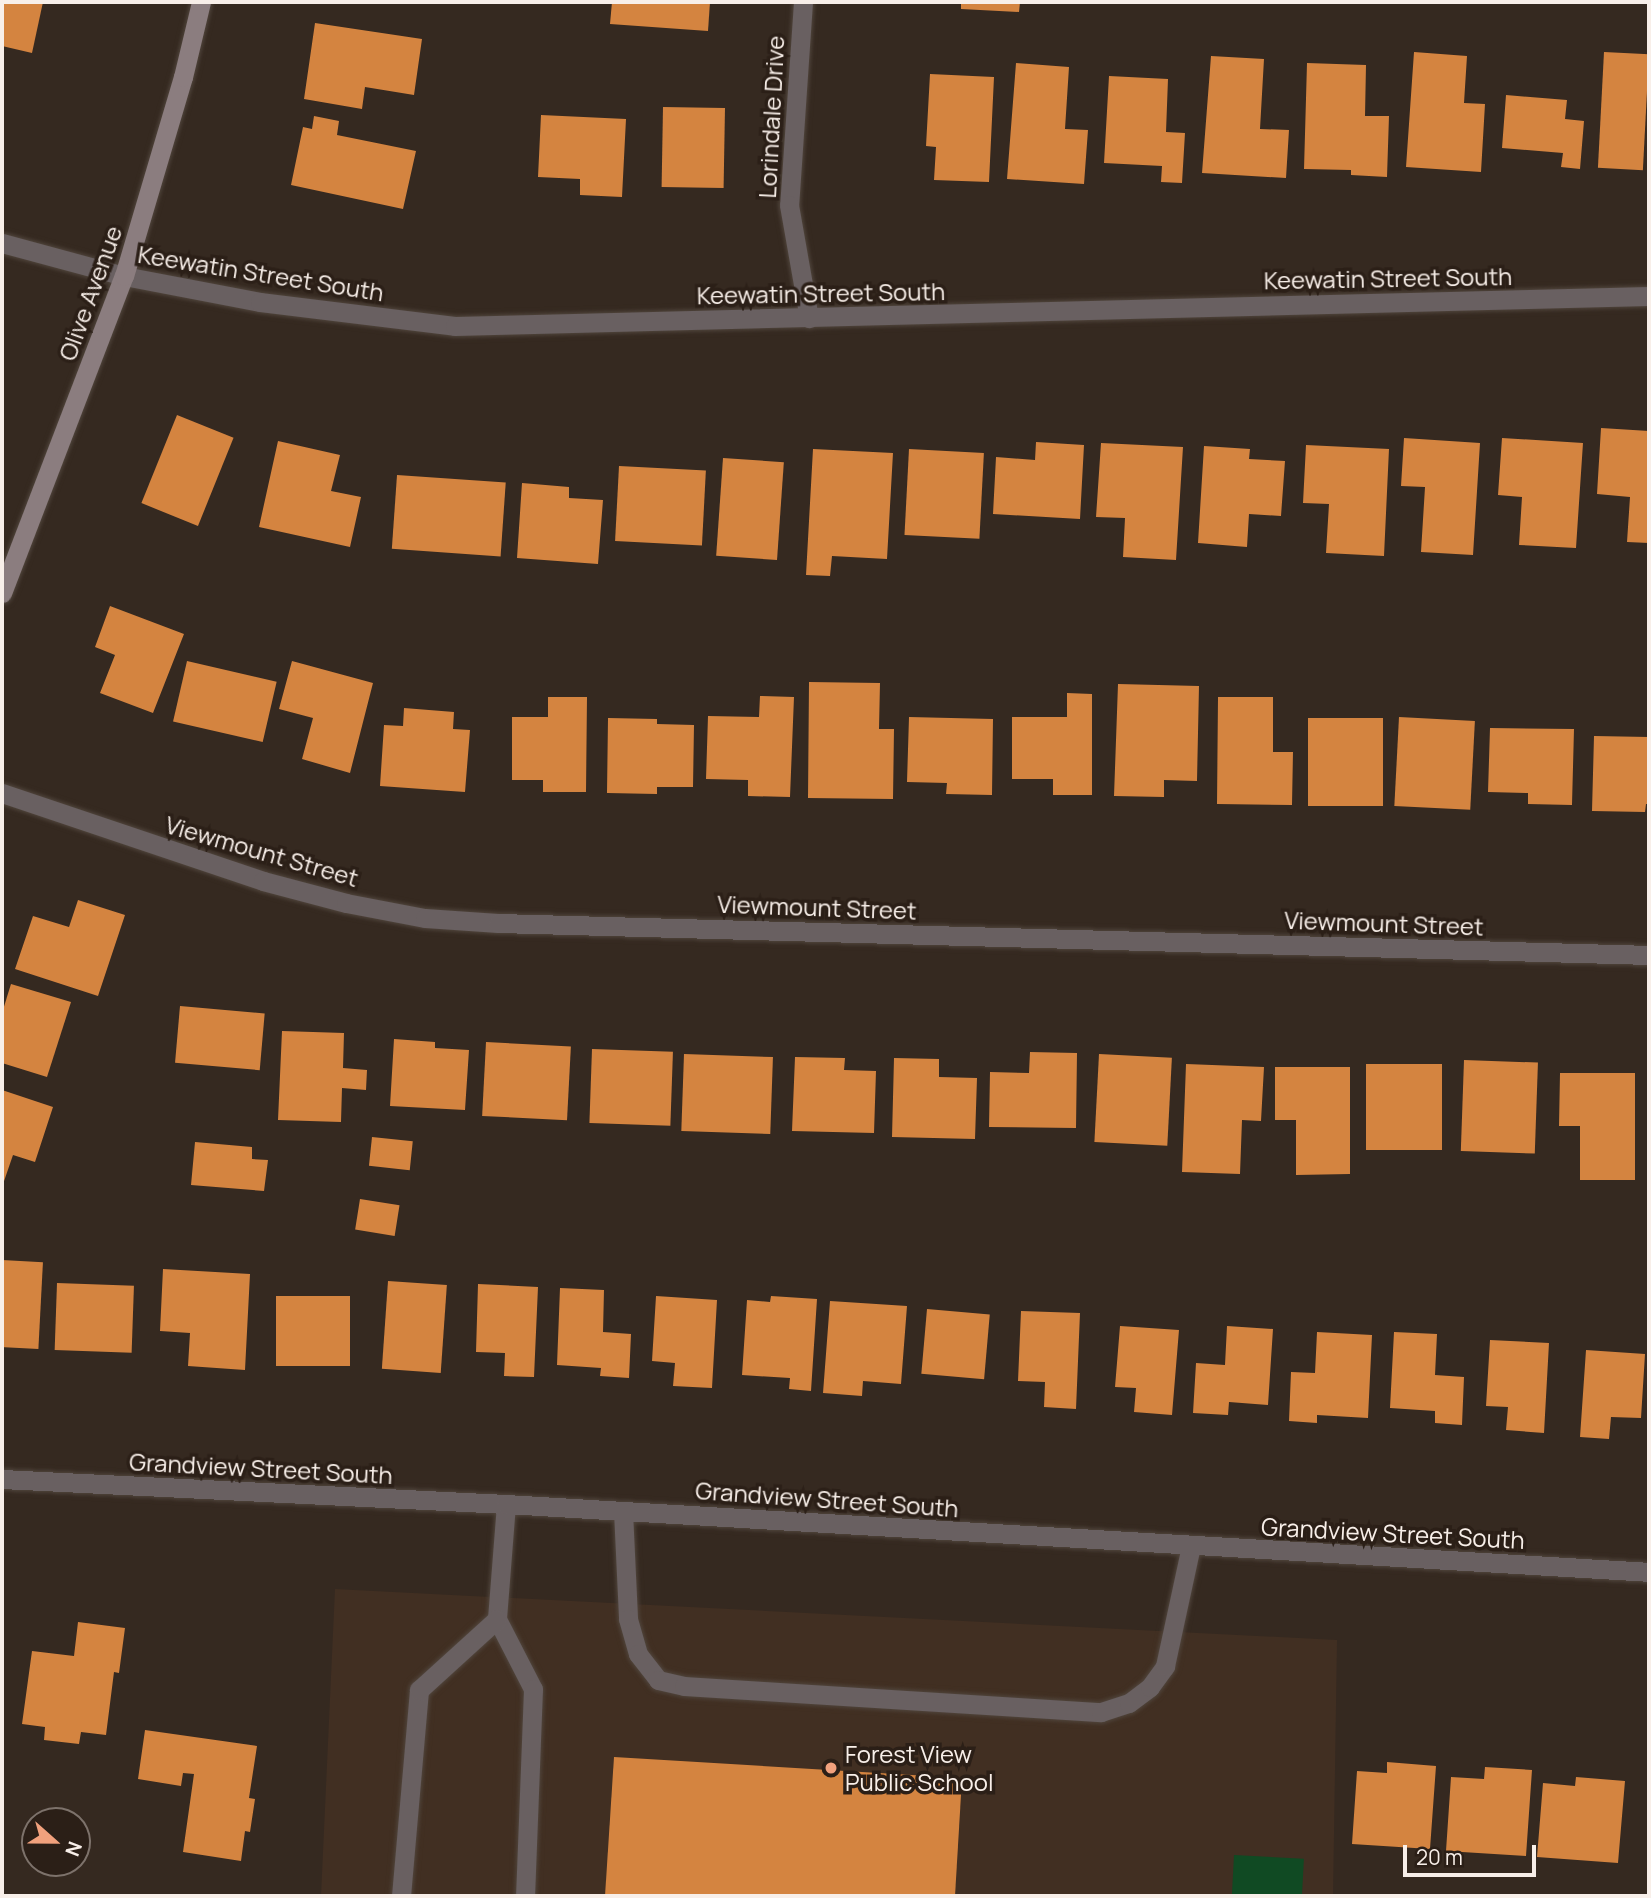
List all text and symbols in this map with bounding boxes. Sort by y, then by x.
street label: Lorindale Drive [752,35,790,199]
street label: Olive Avenue [52,222,128,364]
street label: Keewatin Street South [136,239,386,307]
street label: Keewatin Street South [1263,261,1513,295]
street label: Keewatin Street South [696,276,946,310]
street label: Viewmount Street [162,810,362,892]
street label: Viewmount Street [717,889,917,925]
street label: Viewmount Street [1284,905,1484,941]
street label: Grandview Street South [129,1447,393,1489]
street label: Grandview Street South [694,1475,960,1523]
street label: Grandview Street South [1261,1512,1525,1554]
place label: Forest View Public School [845,1740,994,1796]
marker: Forest View Public School [823,1760,839,1776]
north arrow [21,1807,91,1877]
scale bar [1406,1832,1539,1876]
text: N [59,1838,88,1860]
text: 20 m [1416,1843,1463,1871]

